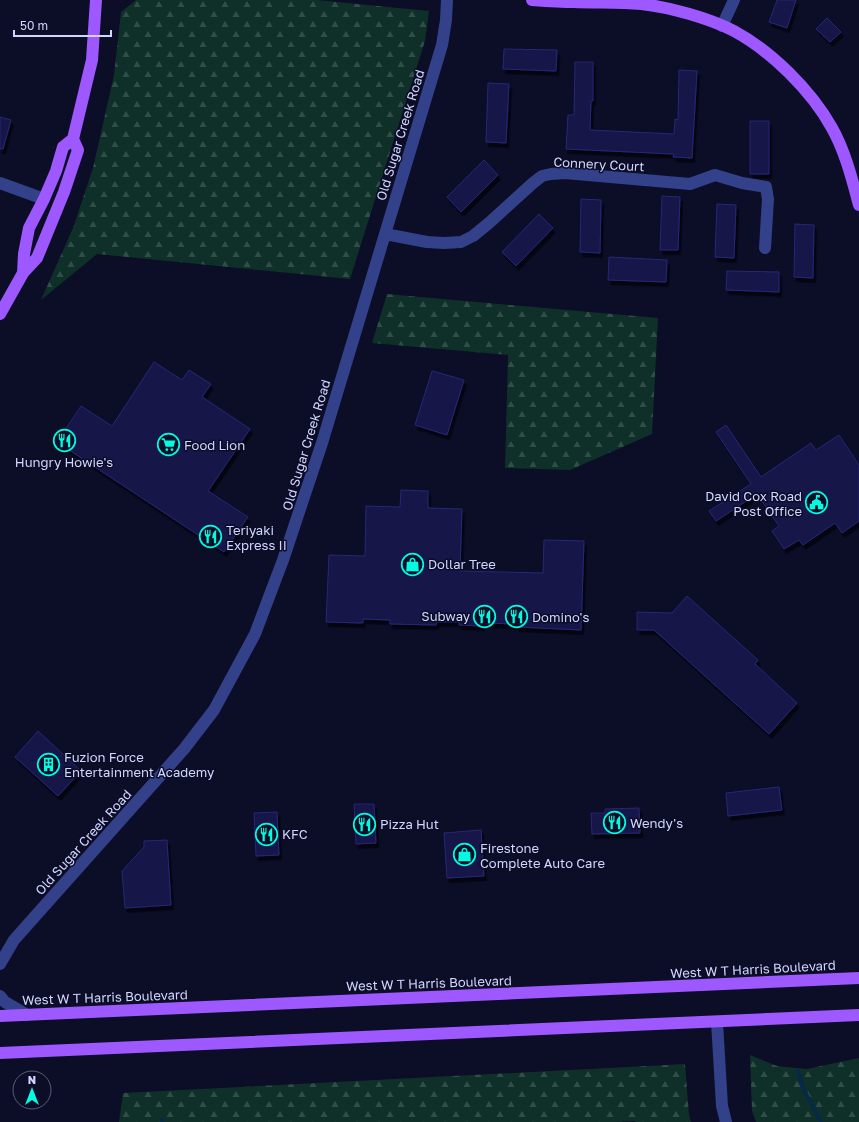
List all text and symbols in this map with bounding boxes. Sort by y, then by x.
scale bar [14,12,111,38]
text: 50 m [20,18,48,33]
street label: Old Sugar Creek Road [372,68,428,202]
street label: Connery Court [553,154,645,174]
street label: Old Sugar Creek Road [278,378,334,512]
restaurant icon: Hungry Howie's [51,427,77,453]
supermarket icon: Food Lion [156,432,182,458]
place label: Food Lion [184,437,245,453]
place label: Hungry Howie's [15,454,113,470]
place label: David Cox Road Post Office [705,488,802,519]
public building icon: David Cox Road Post Office [804,490,830,516]
place label: Teriyaki Express II [226,522,287,553]
restaurant icon: Teriyaki Express II [198,524,224,550]
shop icon: Dollar Tree [400,551,426,577]
place label: Dollar Tree [428,556,496,572]
restaurant icon: Subway [472,603,498,629]
restaurant icon: Domino's [503,604,529,630]
place label: Subway [421,608,471,624]
place label: Domino's [532,609,589,625]
place label: Fuzion Force Entertainment Academy [64,749,215,780]
building icon: Fuzion Force Entertainment Academy [35,751,61,777]
street label: Old Sugar Creek Road [32,786,134,898]
restaurant icon: Wendy's [602,810,628,836]
restaurant icon: Pizza Hut [352,811,378,837]
place label: Wendy's [630,815,683,831]
place label: Pizza Hut [380,816,439,832]
restaurant icon: KFC [253,821,279,847]
place label: KFC [282,826,308,842]
place label: Firestone Complete Auto Care [480,840,605,871]
shop icon: Firestone Complete Auto Care [451,842,477,868]
street label: West W T Harris Boulevard [670,957,836,981]
street label: West W T Harris Boulevard [346,972,512,994]
street label: West W T Harris Boulevard [22,986,188,1008]
north arrow [12,1070,52,1110]
text: N [28,1073,36,1086]

